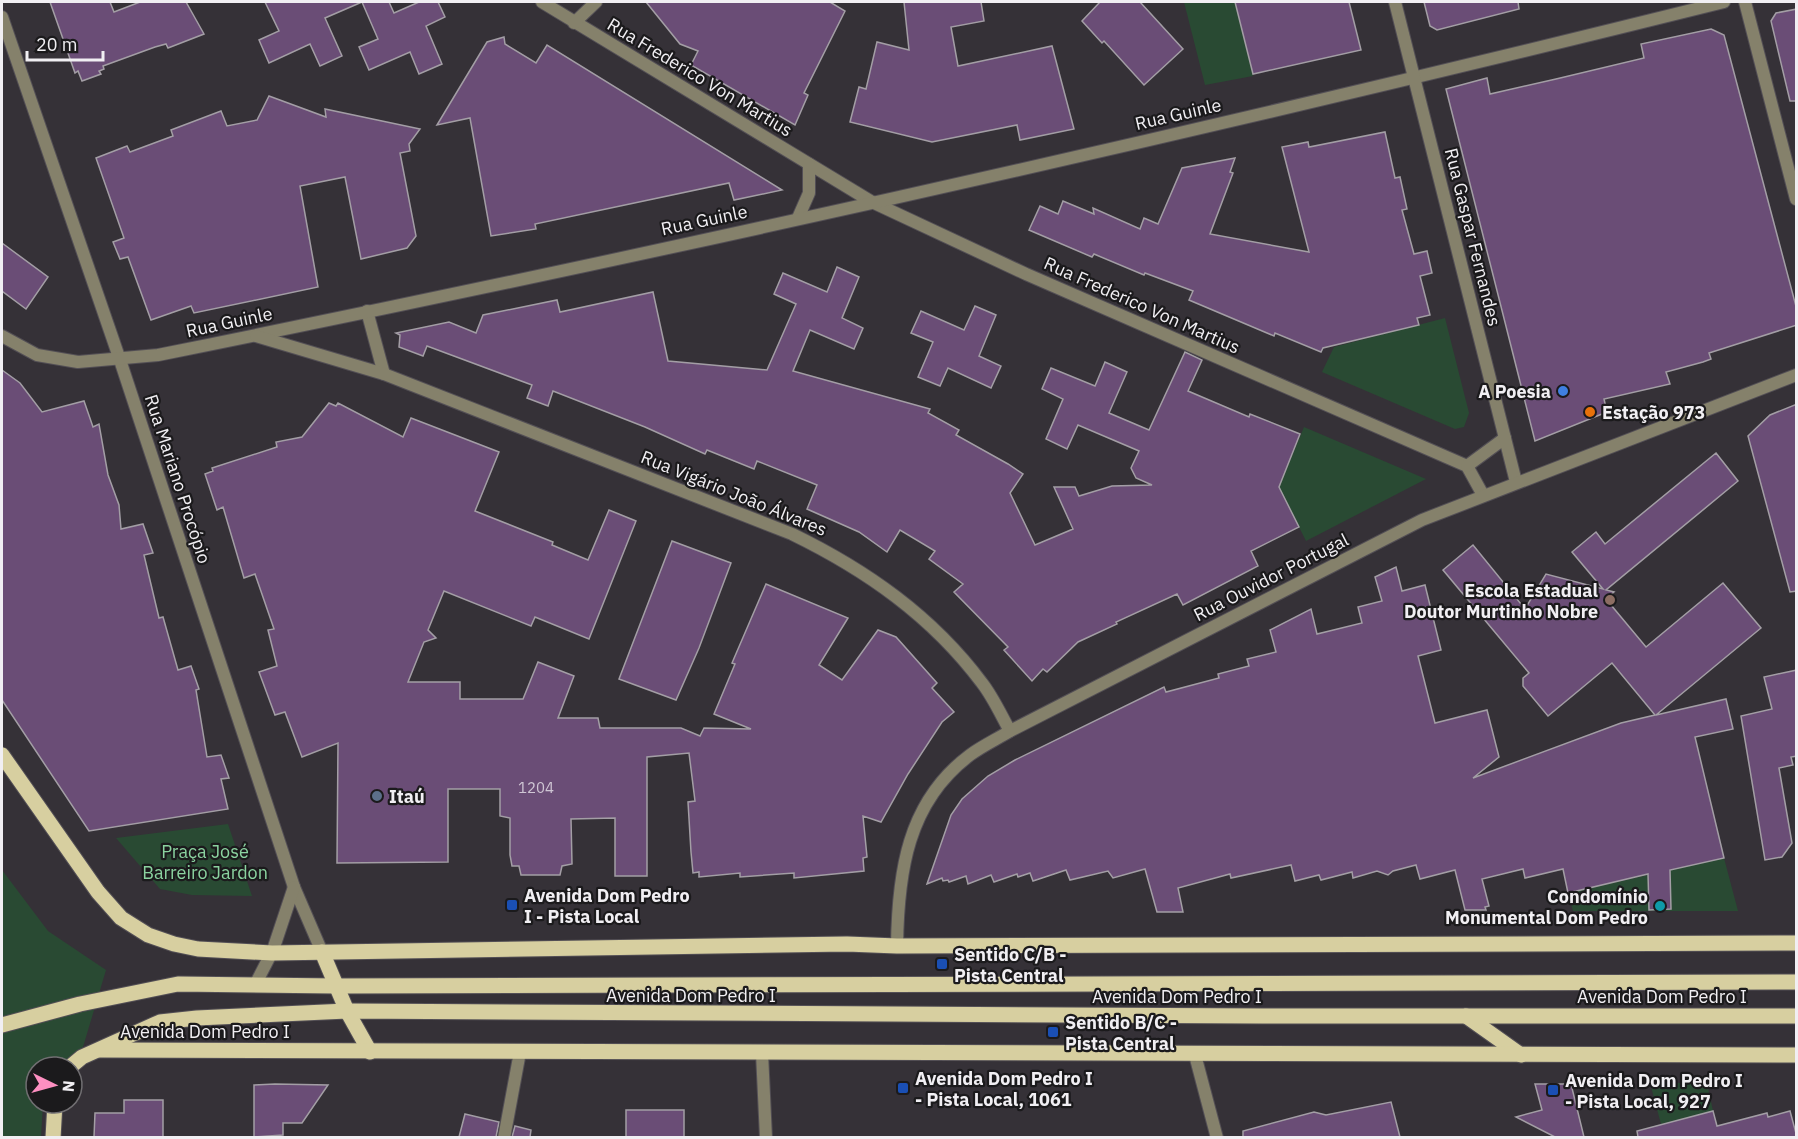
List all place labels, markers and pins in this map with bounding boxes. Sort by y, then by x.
place label: A Poesia [1478,380,1551,403]
marker: A Poesia [1556,384,1570,398]
place label: Estação 973 [1602,401,1705,424]
marker: Estação 973 [1583,405,1597,419]
place label: Escola Estadual Doutor Murtinho Nobre [1404,579,1599,623]
marker: Escola Estadual Doutor Murtinho Nobre [1603,593,1617,607]
place label: Itaú [389,785,425,808]
marker: Itaú [370,789,384,803]
place label: Avenida Dom Pedro I - Pista Local [524,884,690,928]
place label: Condomínio Monumental Dom Pedro [1445,885,1648,929]
marker: Avenida Dom Pedro I - Pista Local [505,898,519,912]
marker: Condomínio Monumental Dom Pedro [1653,899,1667,913]
place label: Sentido C/B - Pista Central [954,943,1067,987]
marker: Sentido C/B - Pista Central [935,957,949,971]
place label: Sentido B/C - Pista Central [1065,1011,1177,1055]
marker: Sentido B/C - Pista Central [1046,1025,1060,1039]
place label: Avenida Dom Pedro I - Pista Local, 1061 [915,1067,1093,1111]
place label: Avenida Dom Pedro I - Pista Local, 927 [1565,1069,1743,1113]
marker: Avenida Dom Pedro I - Pista Local, 1061 [896,1081,910,1095]
marker: Avenida Dom Pedro I - Pista Local, 927 [1546,1083,1560,1097]

